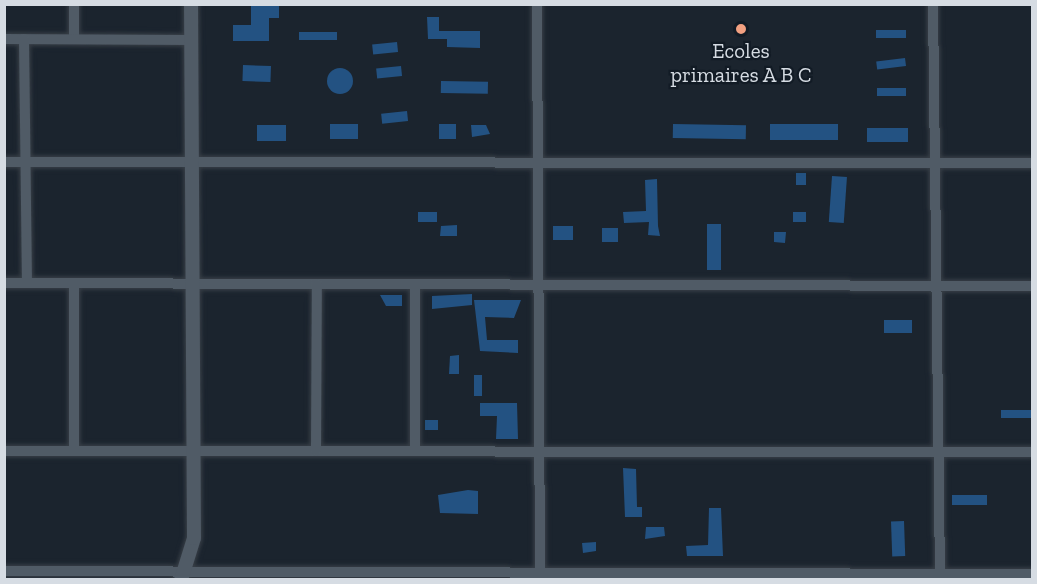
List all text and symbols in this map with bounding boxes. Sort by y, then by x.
marker: Ecoles primaires A B C [734,22,748,36]
place label: Ecoles primaires A B C [670,38,812,88]

